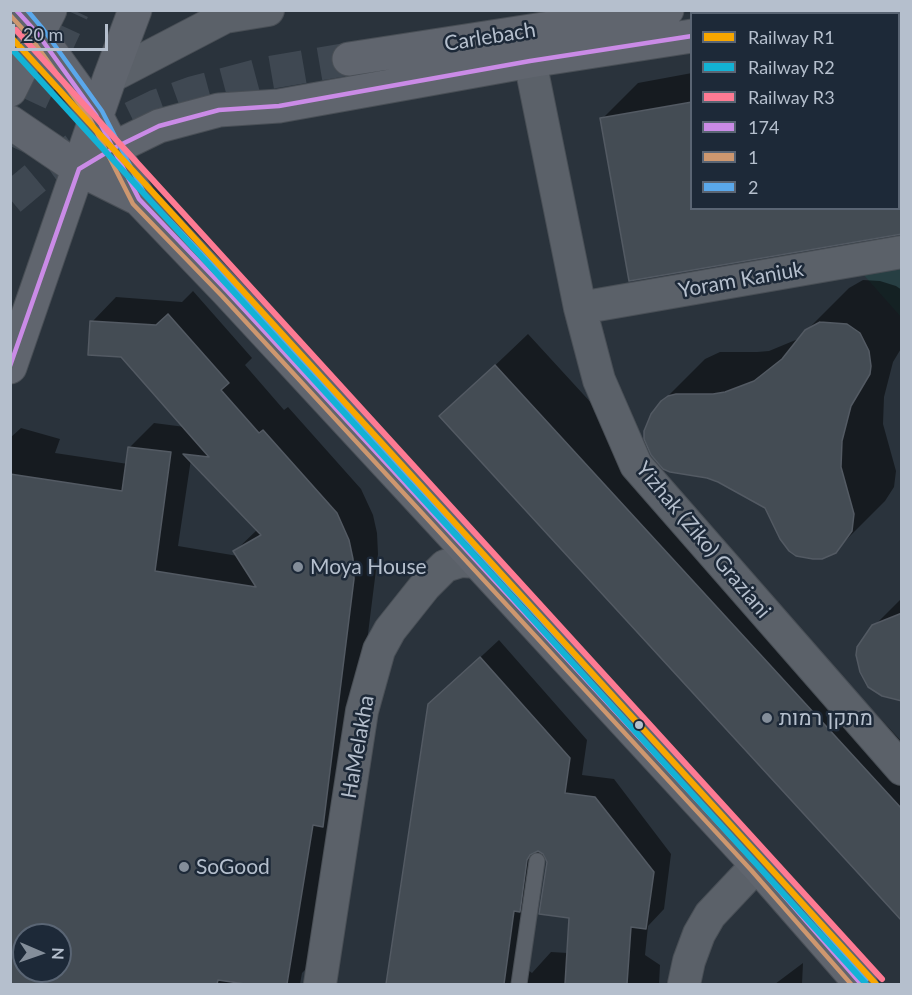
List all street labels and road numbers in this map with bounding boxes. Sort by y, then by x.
street label: Carlebach [443,17,537,57]
street label: Yoram Kaniuk [676,257,806,303]
street label: Yizhak (Ziko) Graziani [630,457,776,623]
street label: HaMelakha [337,693,379,801]

